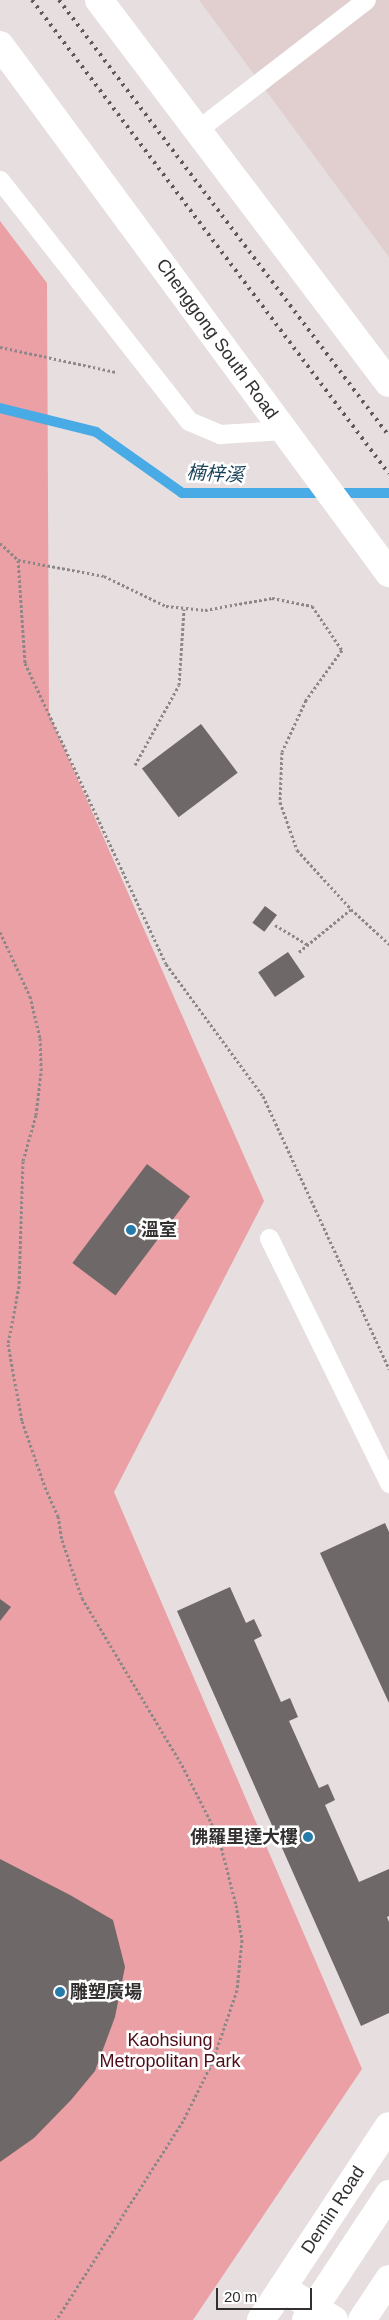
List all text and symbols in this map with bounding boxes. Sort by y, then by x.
street label: Chenggong South Road [151,255,283,423]
water label: 楠梓溪 [186,461,244,487]
place label: 溫室 [141,1219,177,1241]
marker: 溫室 [125,1224,137,1236]
place label: 佛羅里達大樓 [190,1826,298,1848]
marker: 佛羅里達大樓 [302,1831,314,1843]
place label: 雕塑廣場 [70,1981,142,2003]
marker: 雕塑廣場 [54,1986,66,1998]
park label: Kaohsiung Metropolitan Park [99,2030,241,2072]
street label: Demin Road [297,2162,369,2258]
scale bar [219,2278,315,2310]
text: 20 m [224,2288,257,2305]

